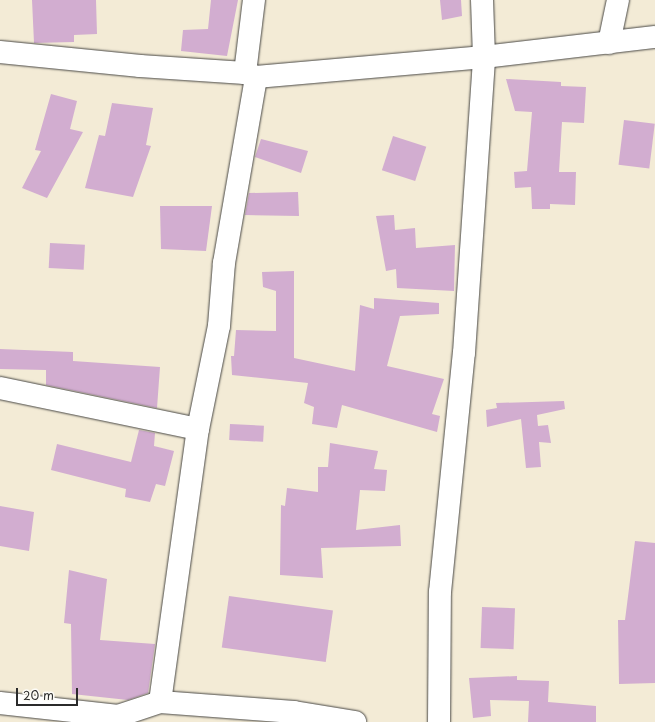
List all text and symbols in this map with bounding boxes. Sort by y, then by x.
scale bar [18,680,80,706]
text: 20 m [23,686,54,704]

